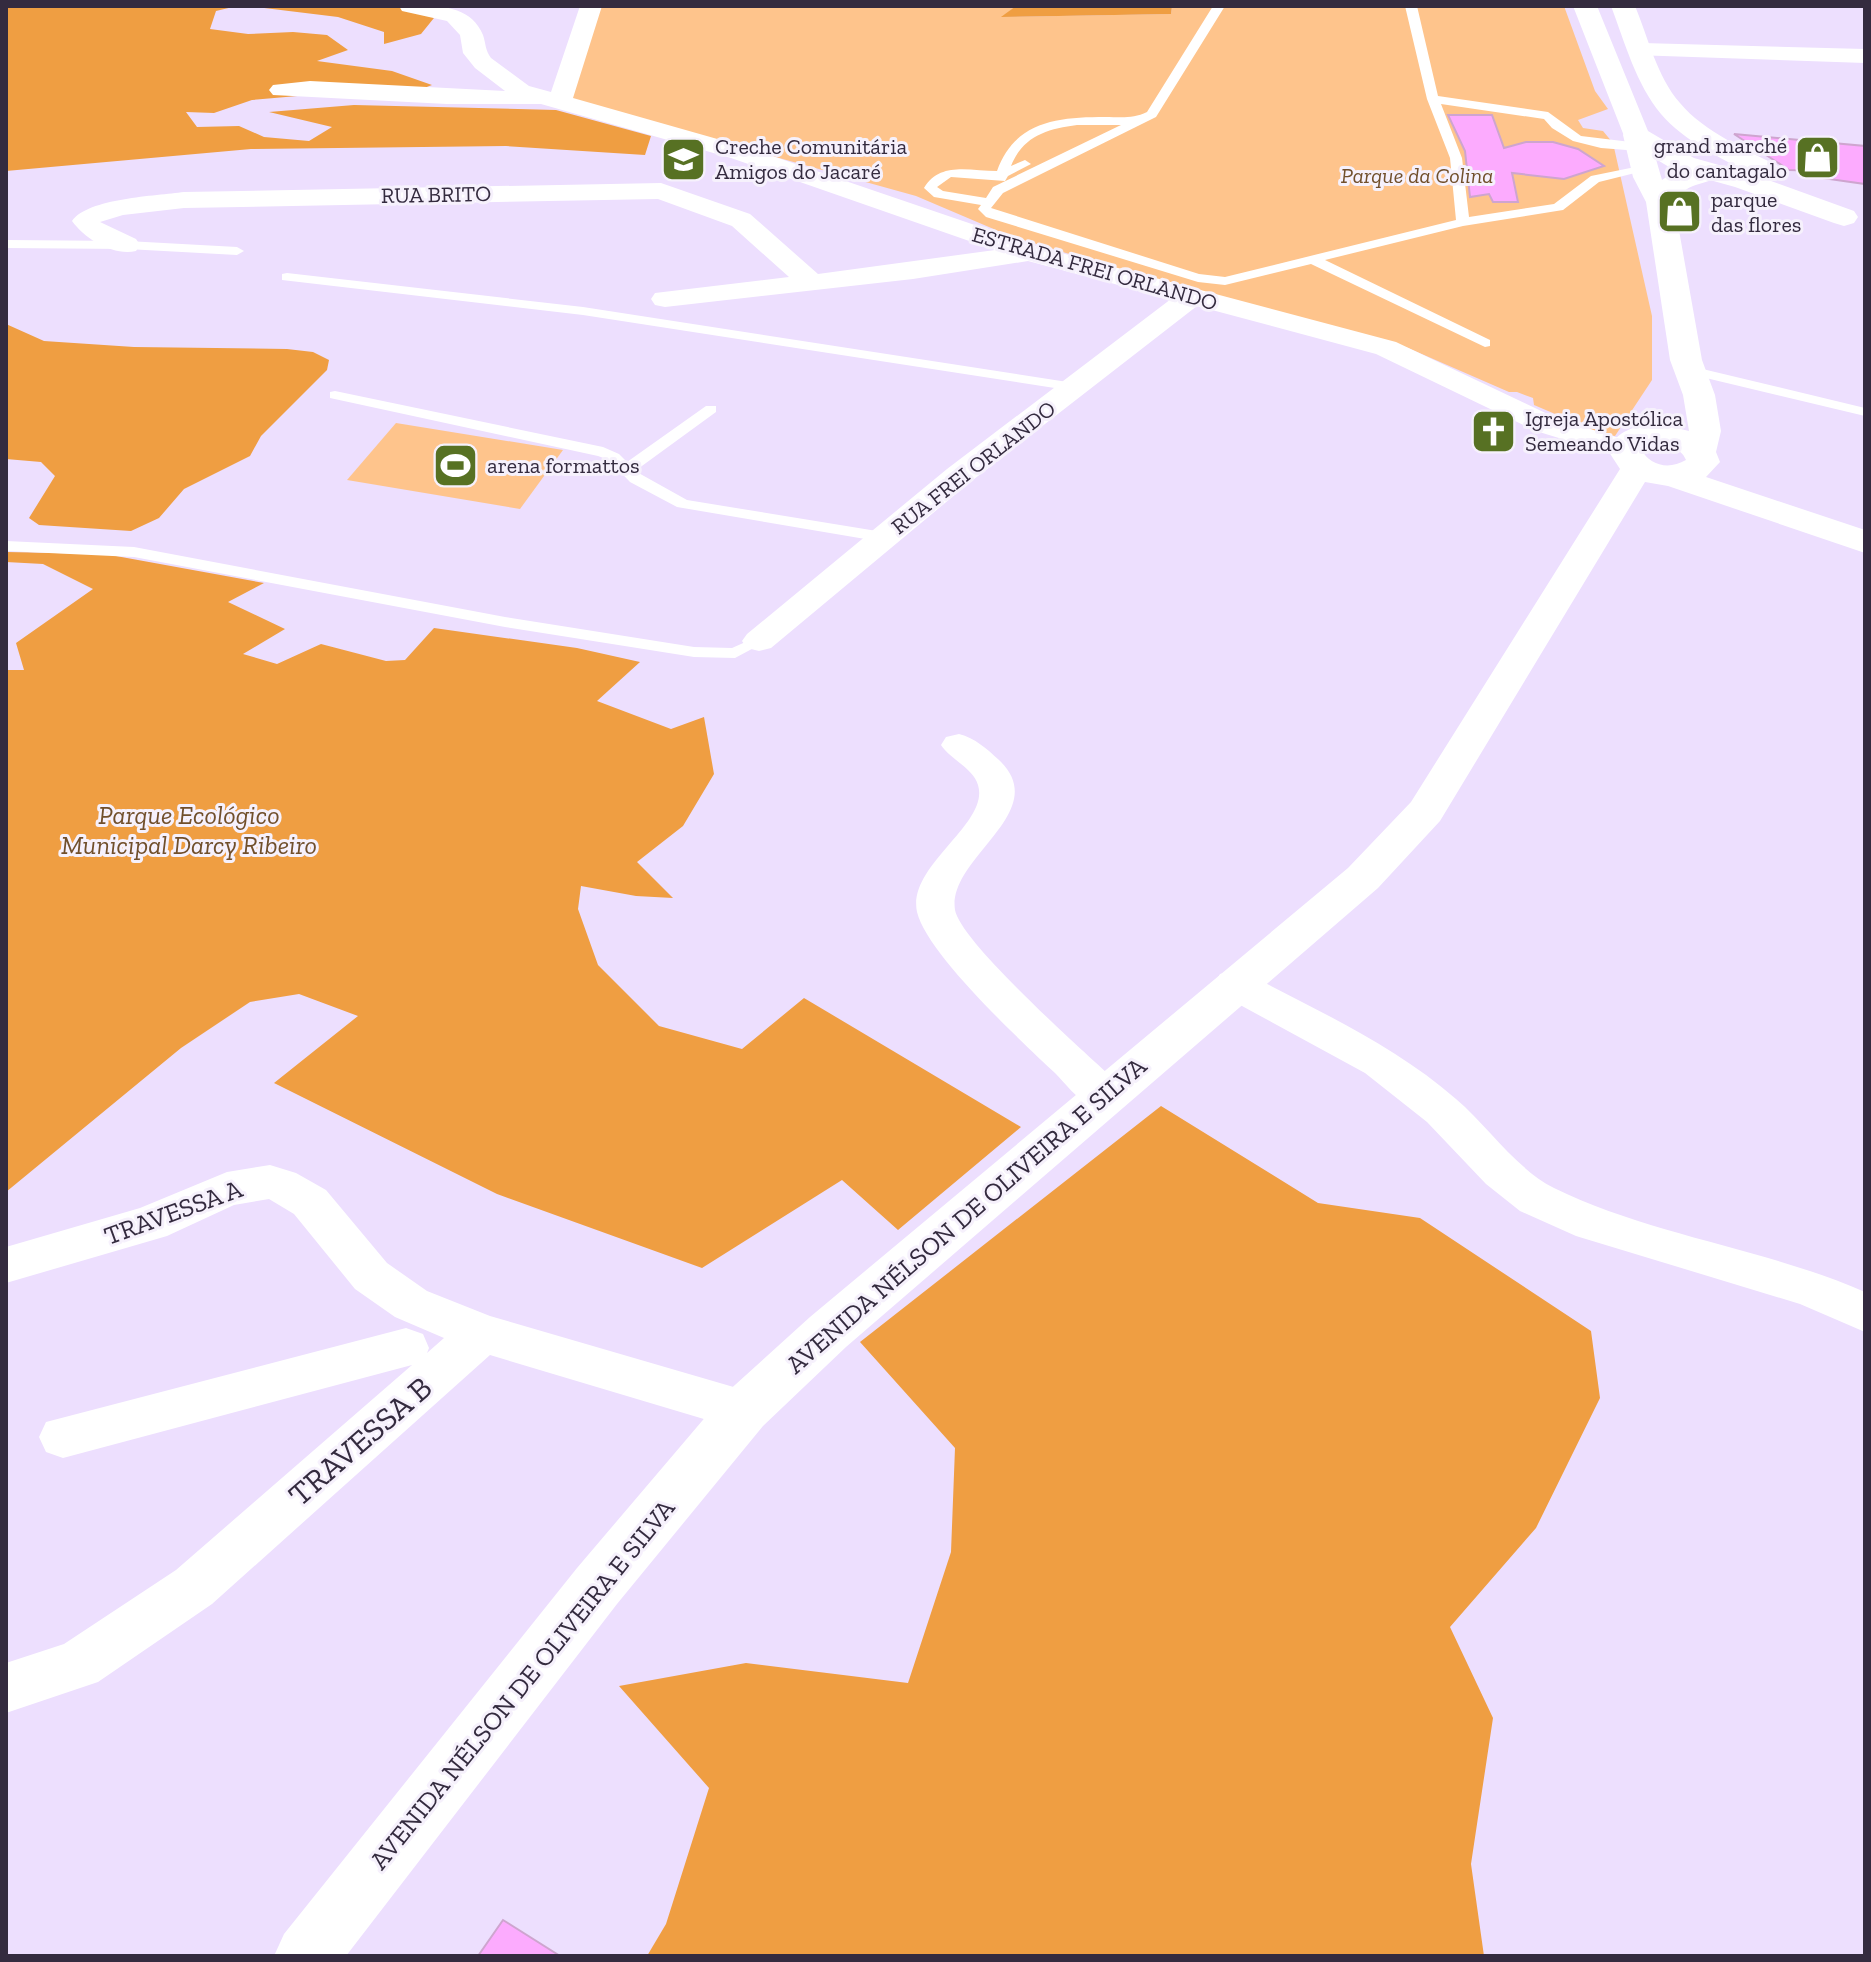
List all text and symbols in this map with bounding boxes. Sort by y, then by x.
place label: grand marché do cantagalo [1654,132,1787,184]
place label: Creche Comunitária Amigos do Jacaré [715,133,907,185]
shop icon: grand marché do cantagalo [1794,134,1842,182]
school or university icon: Creche Comunitária Amigos do Jacaré [660,135,708,183]
park label: Parque da Colina [1341,162,1493,189]
street label: RUA BRITO [381,180,491,209]
place label: parque das flores [1711,186,1801,238]
shop icon: parque das flores [1656,188,1704,236]
street label: ESTRADA FREI ORLANDO [969,221,1221,316]
street label: RUA FREI ORLANDO [886,395,1061,540]
place label: Igreja Apostólica Semeando Vidas [1525,405,1684,457]
church icon: Igreja Apostólica Semeando Vidas [1470,407,1518,455]
sports icon: arena formattos [432,441,480,489]
place label: arena formattos [487,452,640,479]
park label: Parque Ecológico Municipal Darcy Ribeiro [61,799,317,861]
street label: AVENIDA NÉLSON DE OLIVEIRA E SILVA [779,1049,1154,1380]
street label: TRAVESSA A [100,1172,247,1252]
street label: TRAVESSA B [281,1368,439,1514]
street label: AVENIDA NÉLSON DE OLIVEIRA E SILVA [363,1492,682,1876]

